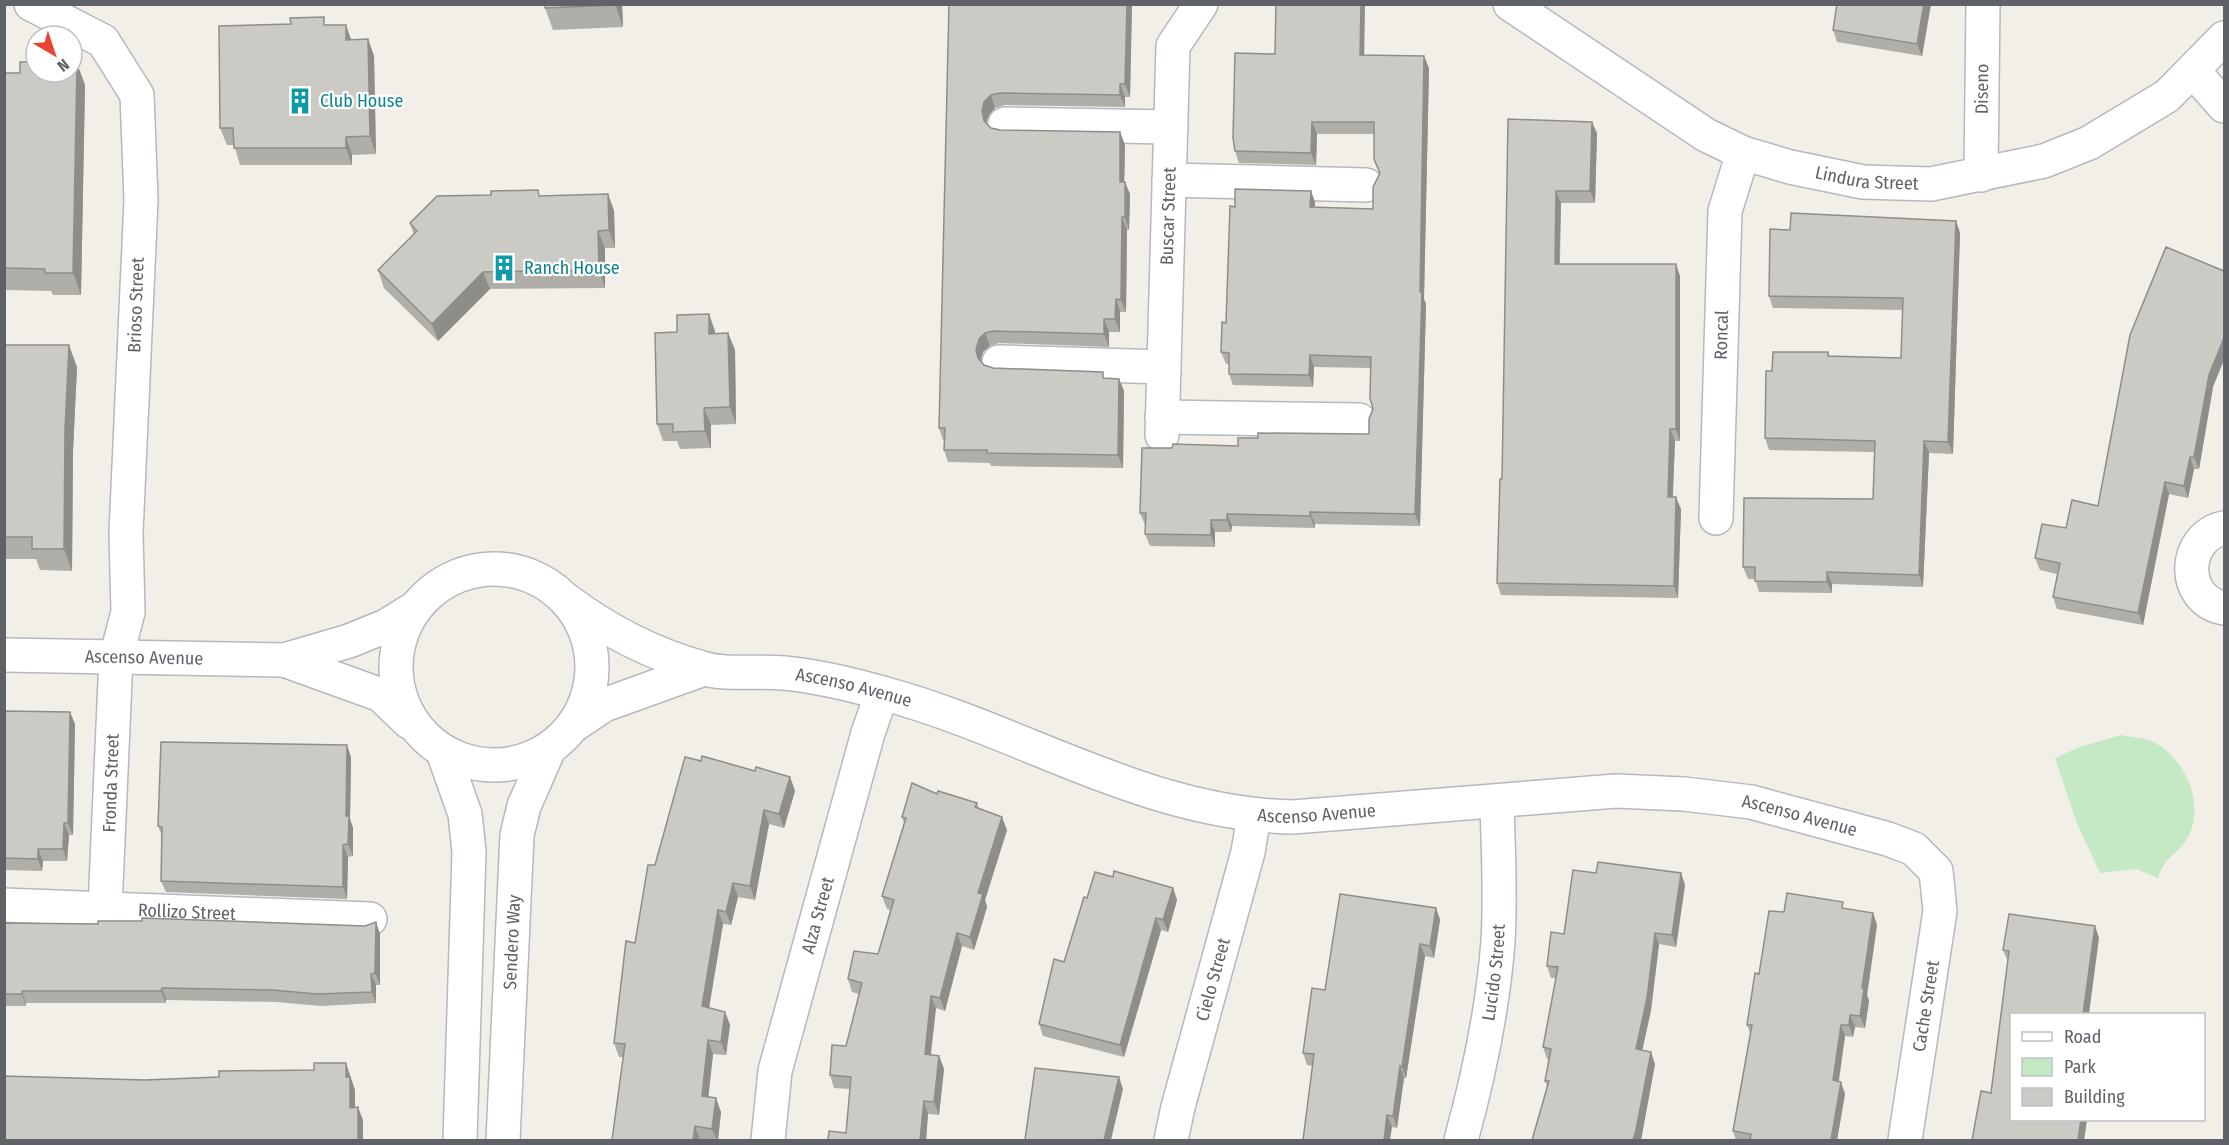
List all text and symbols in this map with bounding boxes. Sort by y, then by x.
north arrow [24,24,84,84]
text: N [53,55,73,76]
street label: Diseno [1971,64,1993,114]
building icon: Club House [285,86,315,116]
place label: Club House [320,90,403,112]
street label: Lindura Street [1813,161,1919,195]
street label: Buscar Street [1156,167,1181,265]
building icon: Ranch House [489,253,519,283]
street label: Brioso Street [123,257,149,353]
place label: Ranch House [524,257,620,279]
street label: Roncal [1710,310,1733,360]
street label: Ascenso Avenue [85,645,204,670]
street label: Ascenso Avenue [794,663,915,712]
street label: Fronda Street [98,733,124,833]
street label: Ascenso Avenue [1741,790,1860,841]
street label: Ascenso Avenue [1257,799,1377,828]
street label: Alza Street [797,874,839,956]
street label: Sendero Way [499,894,525,990]
street label: Rollizo Street [137,899,236,925]
street label: Lucido Street [1477,924,1510,1022]
street label: Cielo Street [1191,935,1235,1023]
street label: Cache Street [1908,959,1944,1053]
legend [2010,1013,2205,1121]
text: Road [2064,1026,2101,1048]
text: Park [2064,1056,2097,1078]
text: Building [2064,1086,2125,1108]

